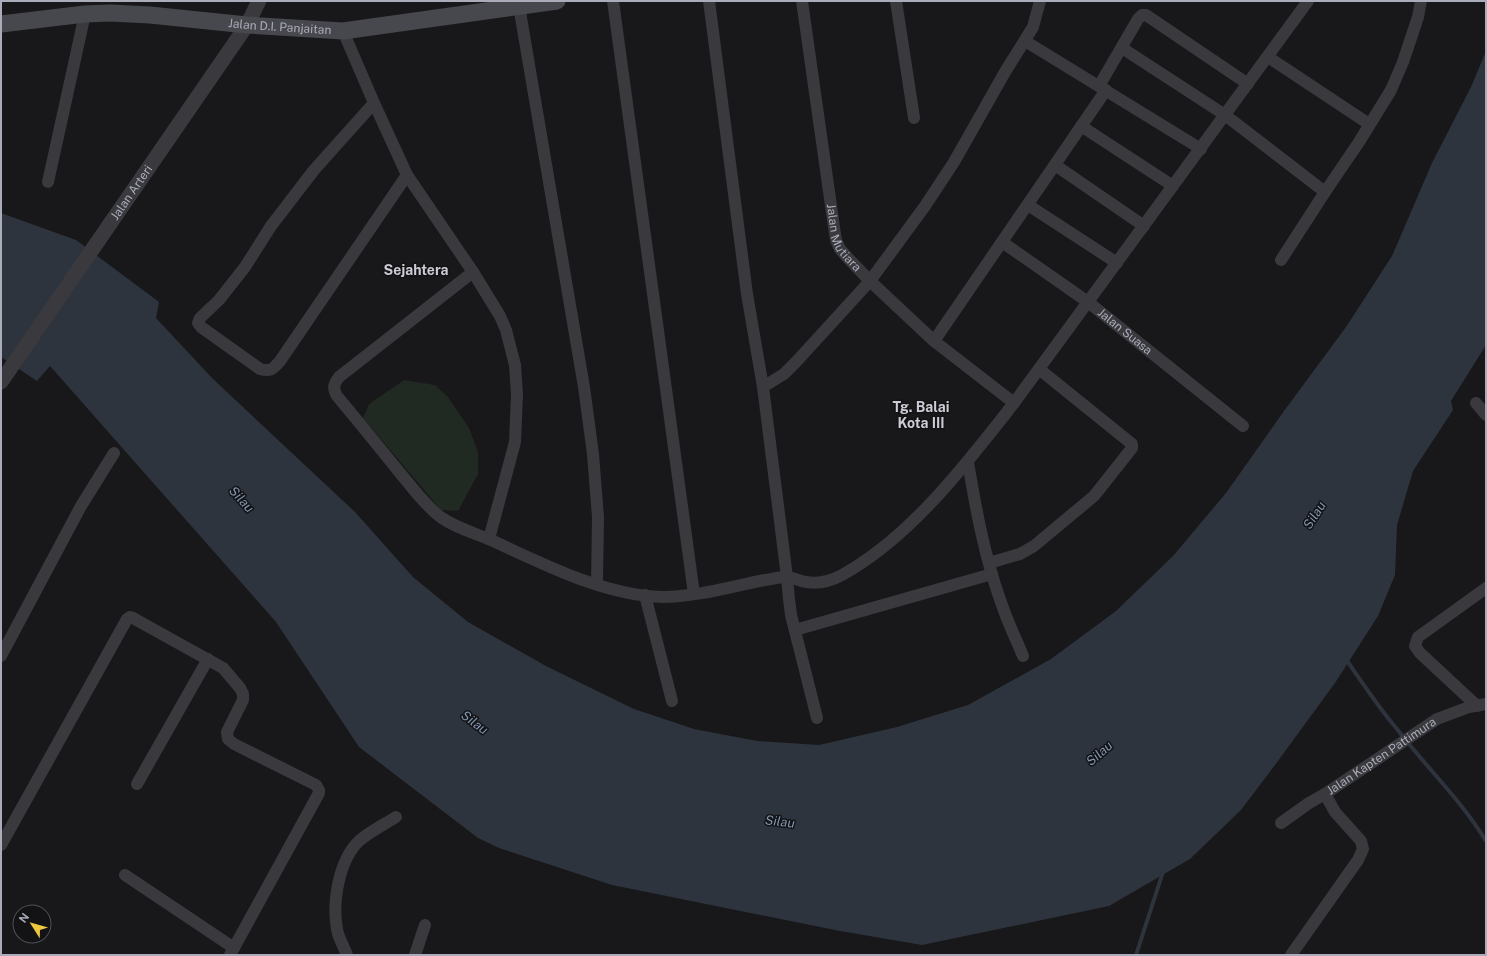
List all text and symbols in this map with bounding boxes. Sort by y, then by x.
street label: Jalan D.I. Panjaitan [228,16,332,37]
street label: Jalan Arteri [108,162,155,223]
street label: Jalan Mutiara [824,203,864,274]
district label: Sejahtera [384,262,449,278]
street label: Jalan Suasa [1095,305,1155,357]
district label: Tg. Balai Kota III [893,399,949,431]
water label: Silau [226,483,257,515]
water label: Silau [1300,499,1329,532]
water label: Silau [458,707,491,737]
street label: Jalan Kapten Pattimura [1324,715,1439,798]
water label: Silau [1083,738,1115,769]
water label: Silau [764,812,796,831]
north arrow [12,904,52,944]
text: N [17,911,31,925]

